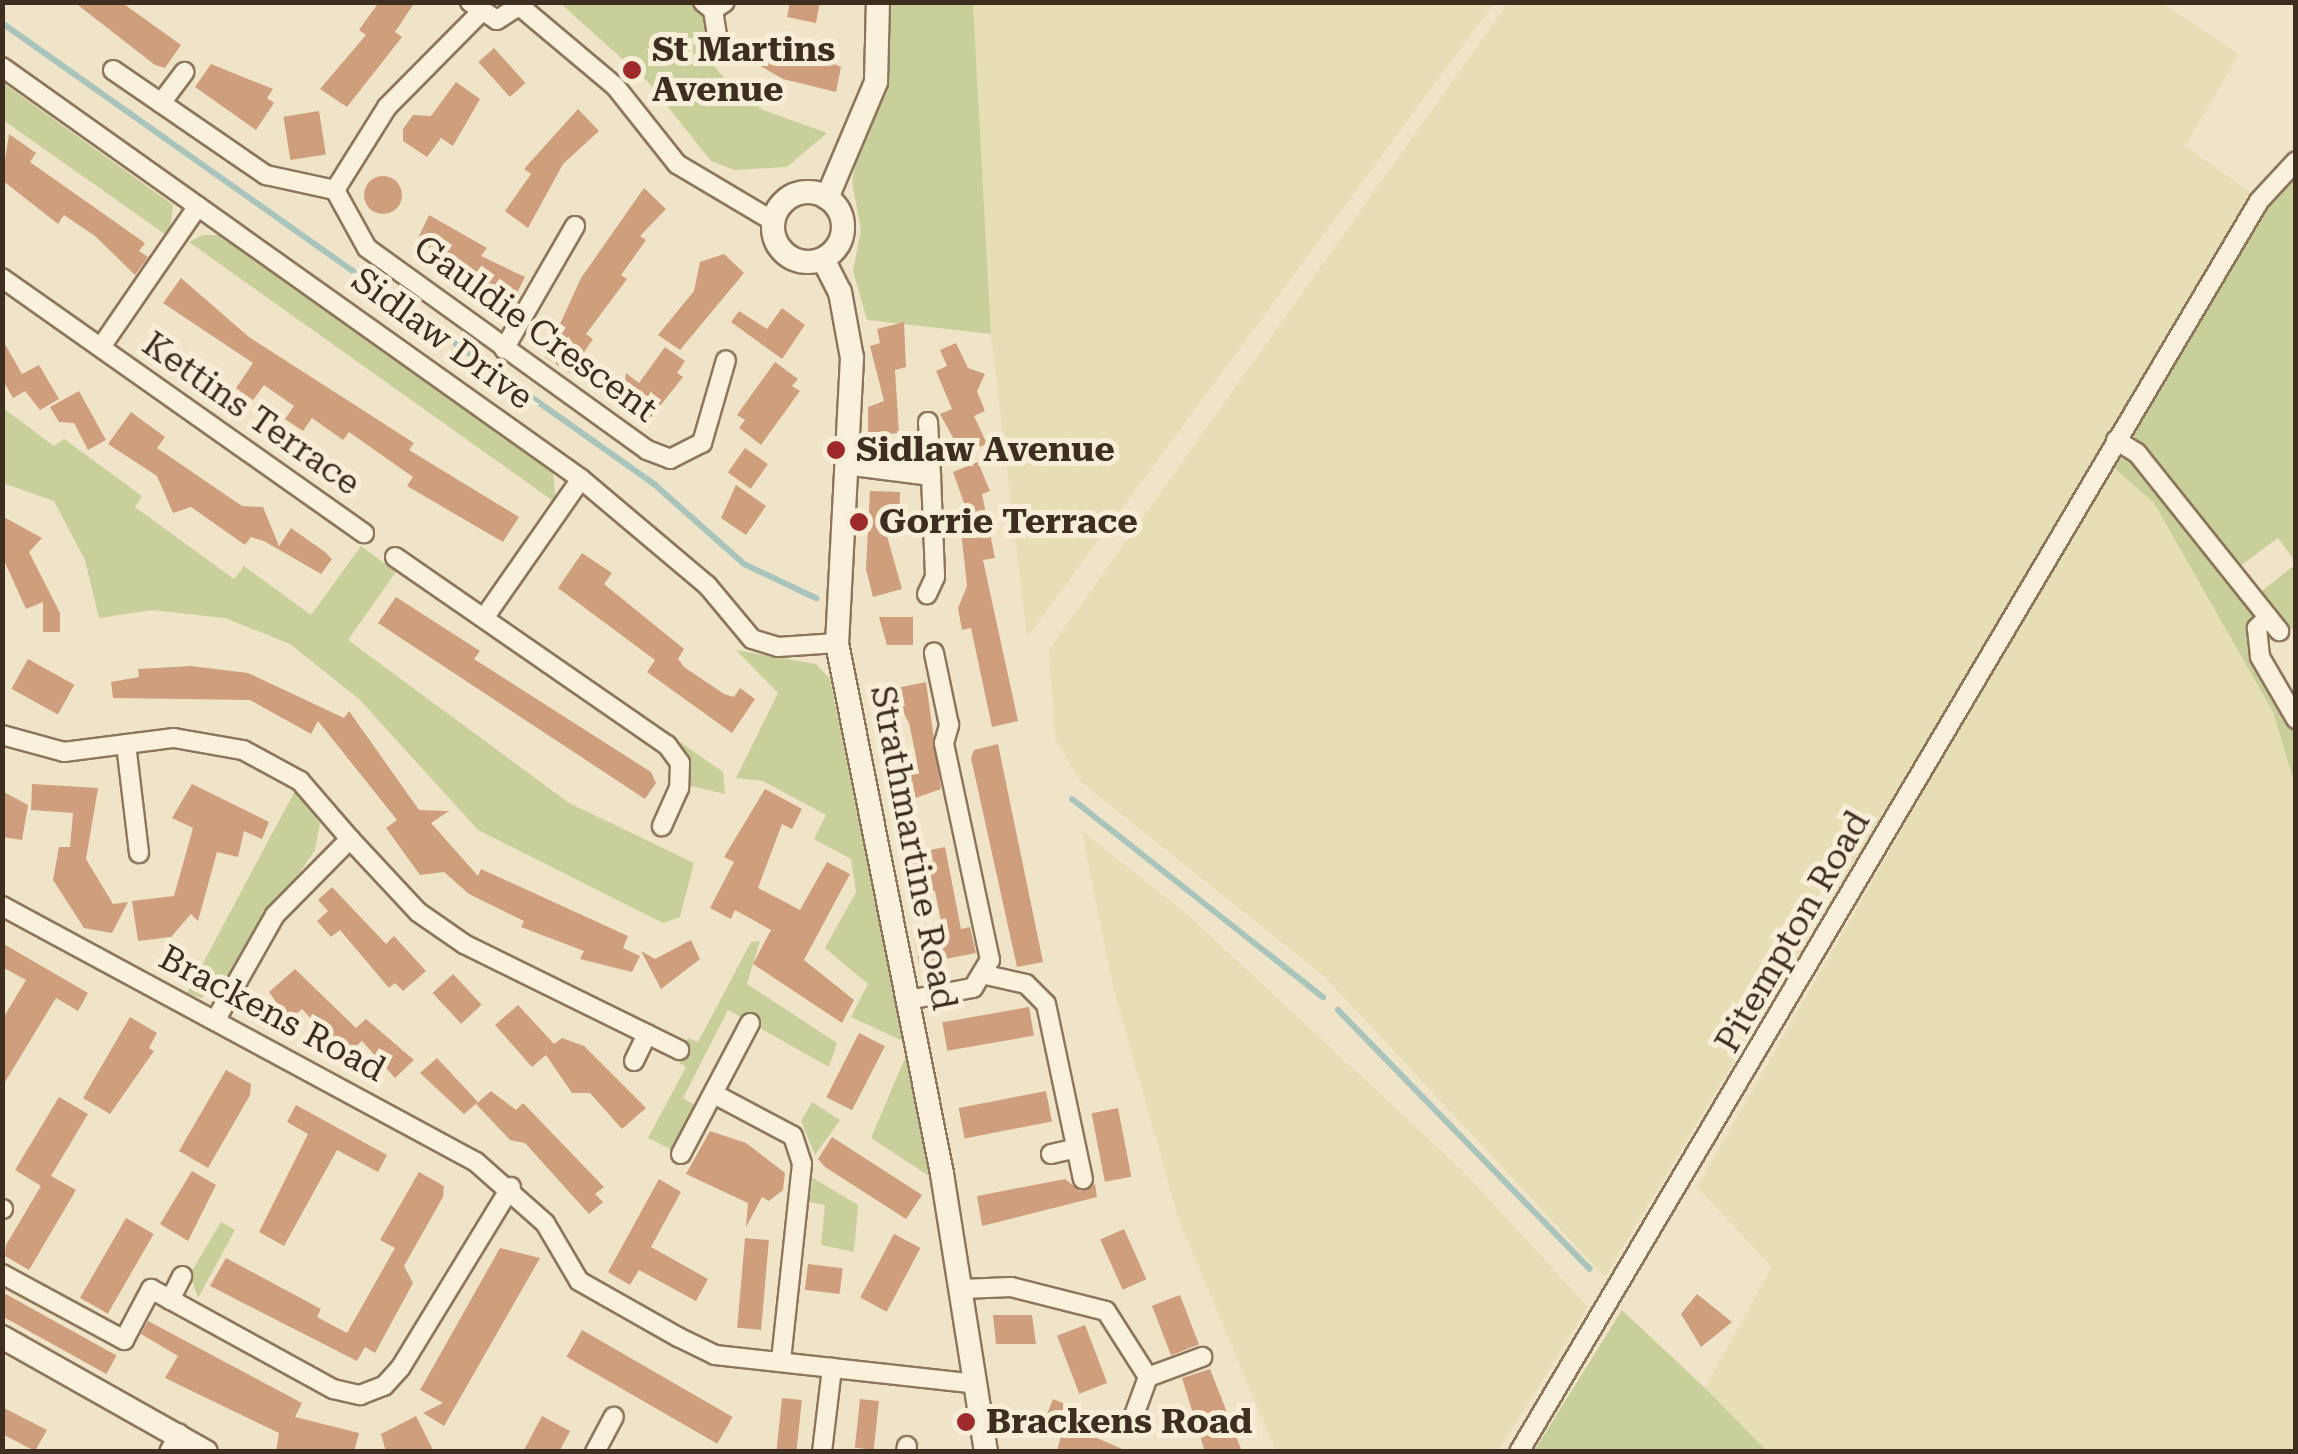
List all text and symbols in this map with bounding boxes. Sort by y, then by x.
place label: St Martins Avenue [652,29,835,111]
marker: St Martins Avenue [621,59,643,81]
street label: Gauldie Crescent [405,227,665,431]
street label: Sidlaw Drive [343,259,541,419]
street label: Kettins Terrace [134,323,368,505]
place label: Sidlaw Avenue [856,429,1115,471]
marker: Sidlaw Avenue [825,439,847,461]
place label: Gorrie Terrace [879,501,1138,543]
marker: Gorrie Terrace [848,511,870,533]
street label: Strathmartine Road [861,682,965,1014]
street label: Pitempton Road [1707,804,1879,1060]
street label: Brackens Road [152,937,392,1091]
place label: Brackens Road [986,1401,1252,1443]
marker: Brackens Road [955,1411,977,1433]

